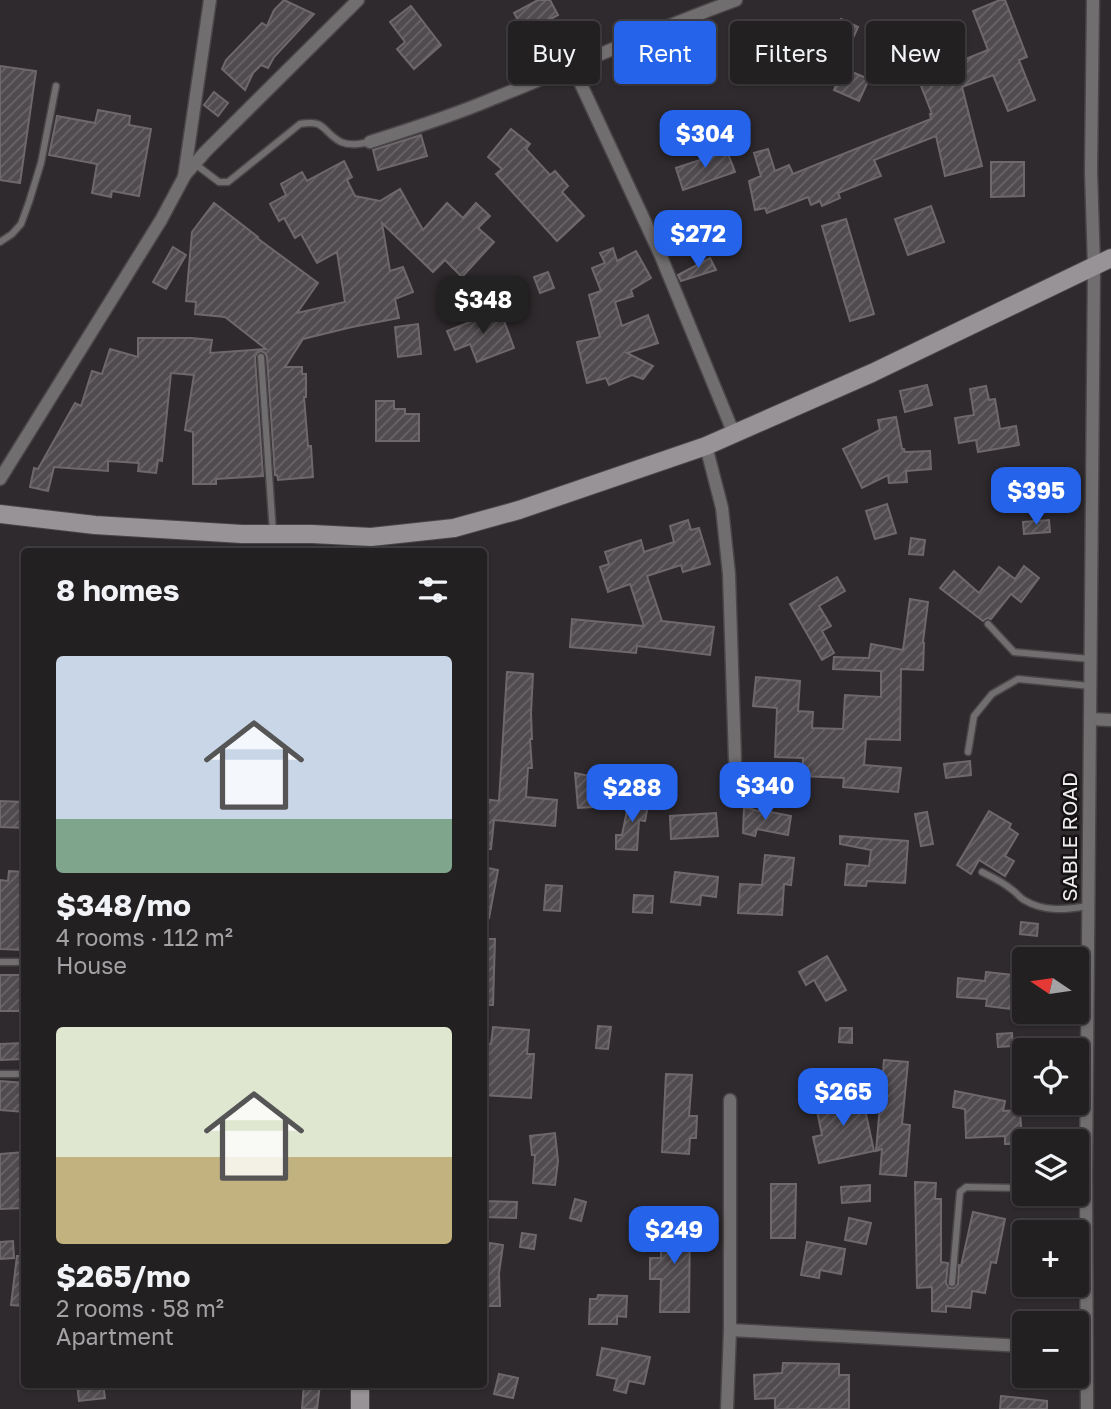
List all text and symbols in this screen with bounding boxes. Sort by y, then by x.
chip: Buy [508,21,600,84]
chip: Rent [614,21,716,84]
chip: Filters [730,21,852,84]
chip: New [866,21,965,84]
pin: $304 [664,110,746,170]
text: $304 [676,119,734,147]
pin: $272 [657,210,739,270]
text: $272 [670,219,726,247]
pin: $348 [442,276,524,336]
text: $348 [454,285,512,313]
pin: $395 [995,468,1077,527]
text: $395 [1007,476,1065,504]
icon: filters [414,571,452,609]
text: 8 homes [56,572,180,608]
icon: home [191,702,317,828]
pin: $340 [724,762,806,822]
pin: $288 [591,764,673,824]
text: $340 [736,771,794,799]
street label: SABLE ROAD [1056,772,1082,902]
text: $288 [603,773,661,801]
text: $348/mo [56,887,191,923]
text: 4 rooms · 112 m² [56,923,233,951]
north arrow [1012,947,1088,1024]
map controls [1012,947,1089,1388]
text: House [56,951,127,979]
button: locate [1012,1038,1089,1115]
pin: $265 [802,1068,884,1128]
icon: home [191,1073,317,1199]
text: $265 [814,1077,872,1105]
button: layers [1012,1129,1089,1206]
pin: $249 [633,1206,715,1266]
text: $249 [645,1215,703,1243]
button: + [1012,1220,1089,1297]
text: $265/mo [56,1258,190,1294]
text: 2 rooms · 58 m² [56,1294,224,1322]
button: − [1012,1311,1089,1388]
text: Apartment [56,1322,174,1350]

